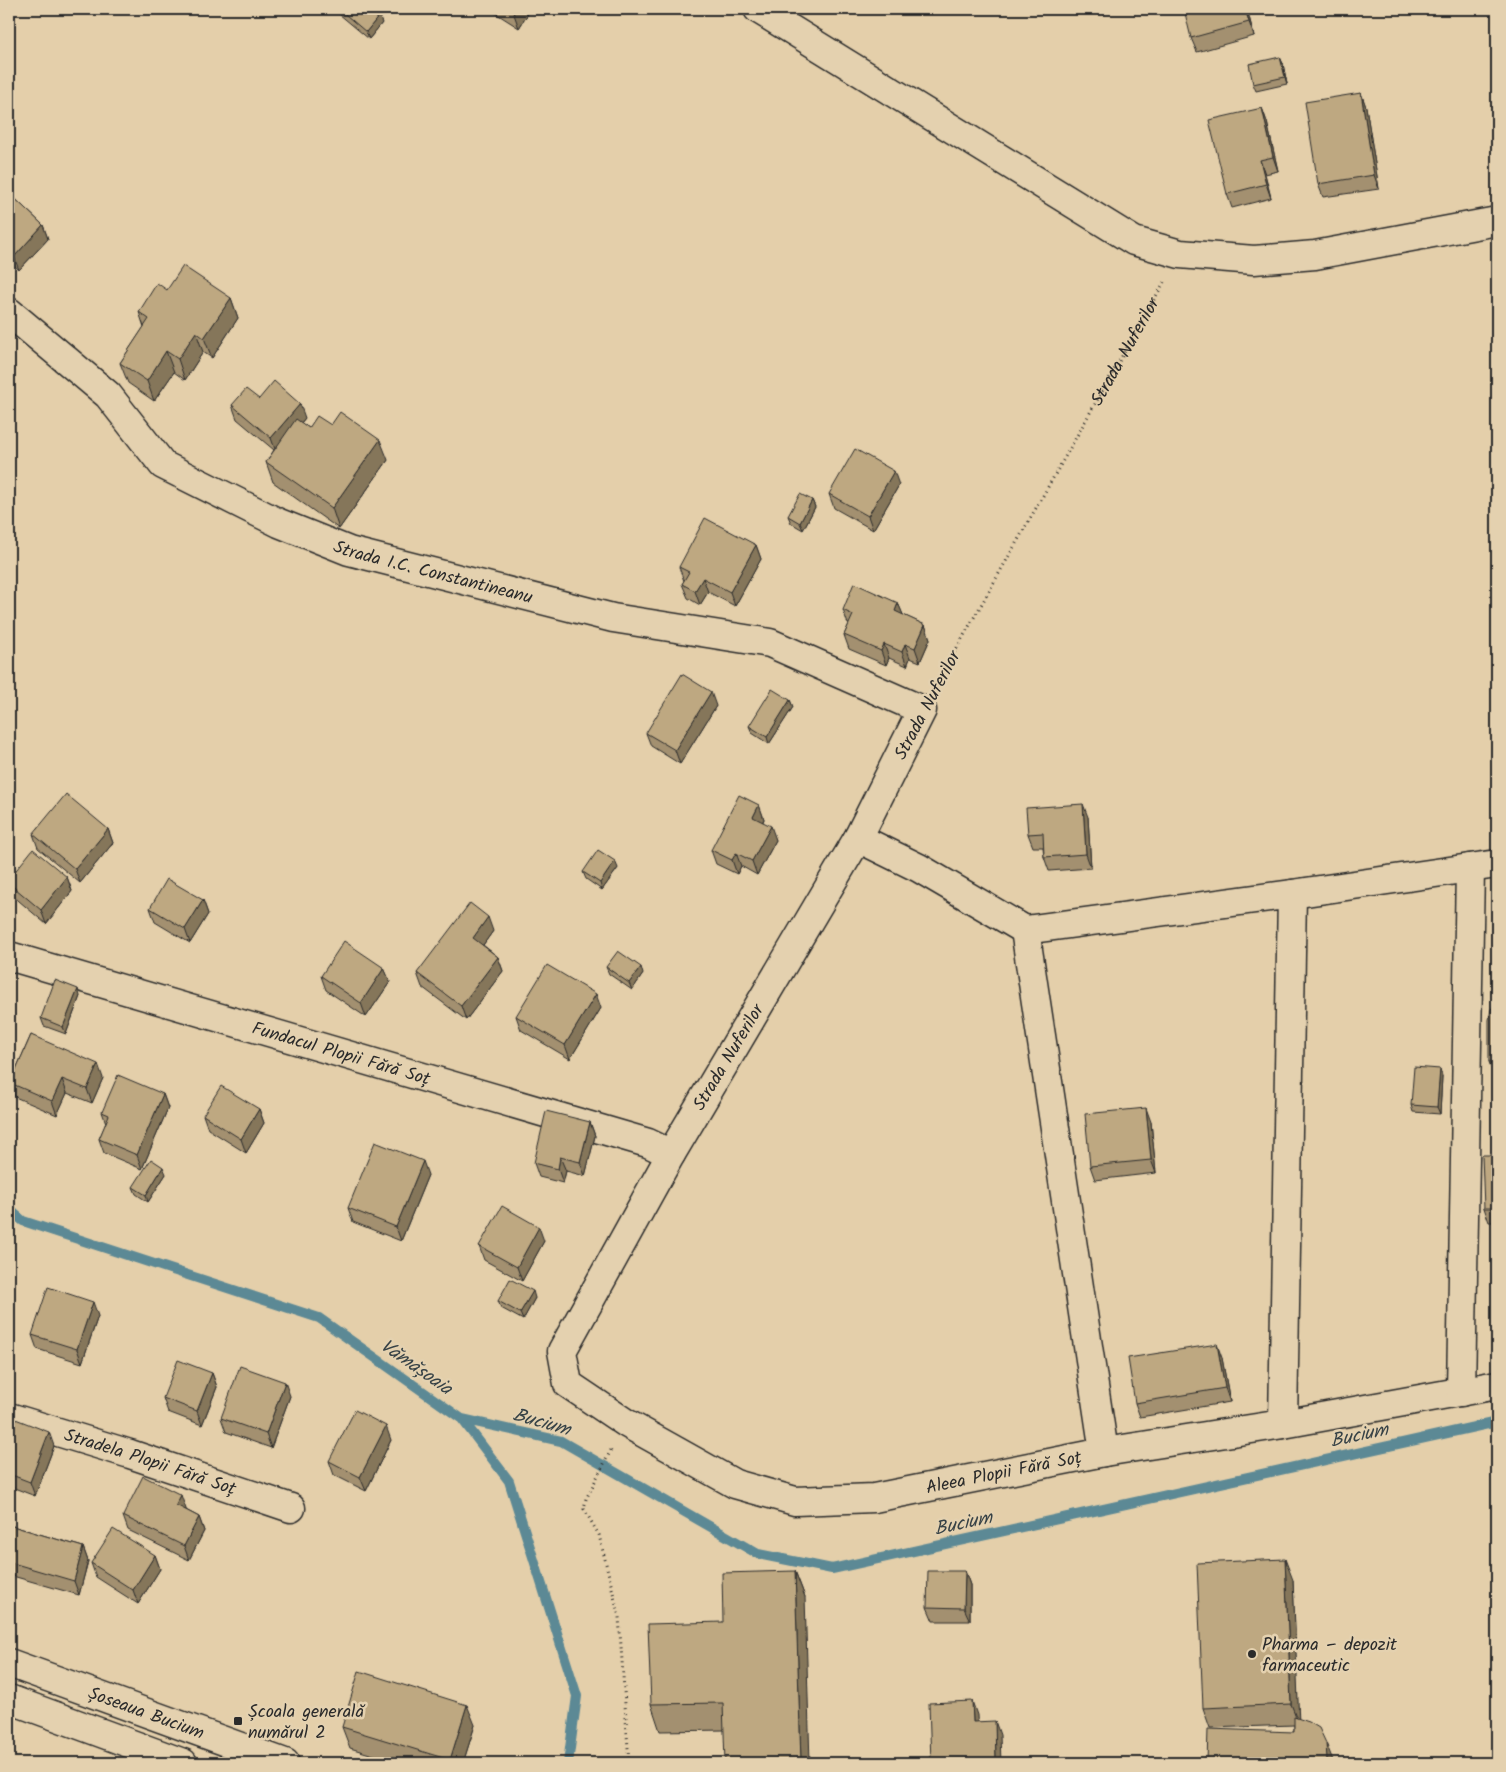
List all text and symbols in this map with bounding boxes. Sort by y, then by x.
street label: Strada Nuferilor [1084,292,1169,412]
street label: Strada I.C. Constantineanu [328,533,536,613]
street label: Strada Nuferilor [887,645,970,766]
street label: Strada Nuferilor [686,998,773,1117]
street label: Fundacul Plopii Fără Soț [248,1015,434,1095]
water label: Vămășoaia [374,1332,459,1404]
water label: Bucium [509,1400,575,1446]
water label: Bucium [1328,1415,1393,1457]
street label: Stradela Plopii Fără Soț [60,1422,241,1505]
street label: Aleea Plopii Fără Soț [923,1444,1085,1503]
water label: Bucium [932,1503,997,1545]
place label: Pharma – depozit farmaceutic [1262,1631,1398,1681]
marker: Pharma – depozit farmaceutic [1246,1648,1258,1660]
street label: Șoseaua Bucium [84,1680,208,1749]
place label: Școala generală numărul 2 [248,1698,366,1748]
marker: Școala generală numărul 2 [232,1715,244,1727]

